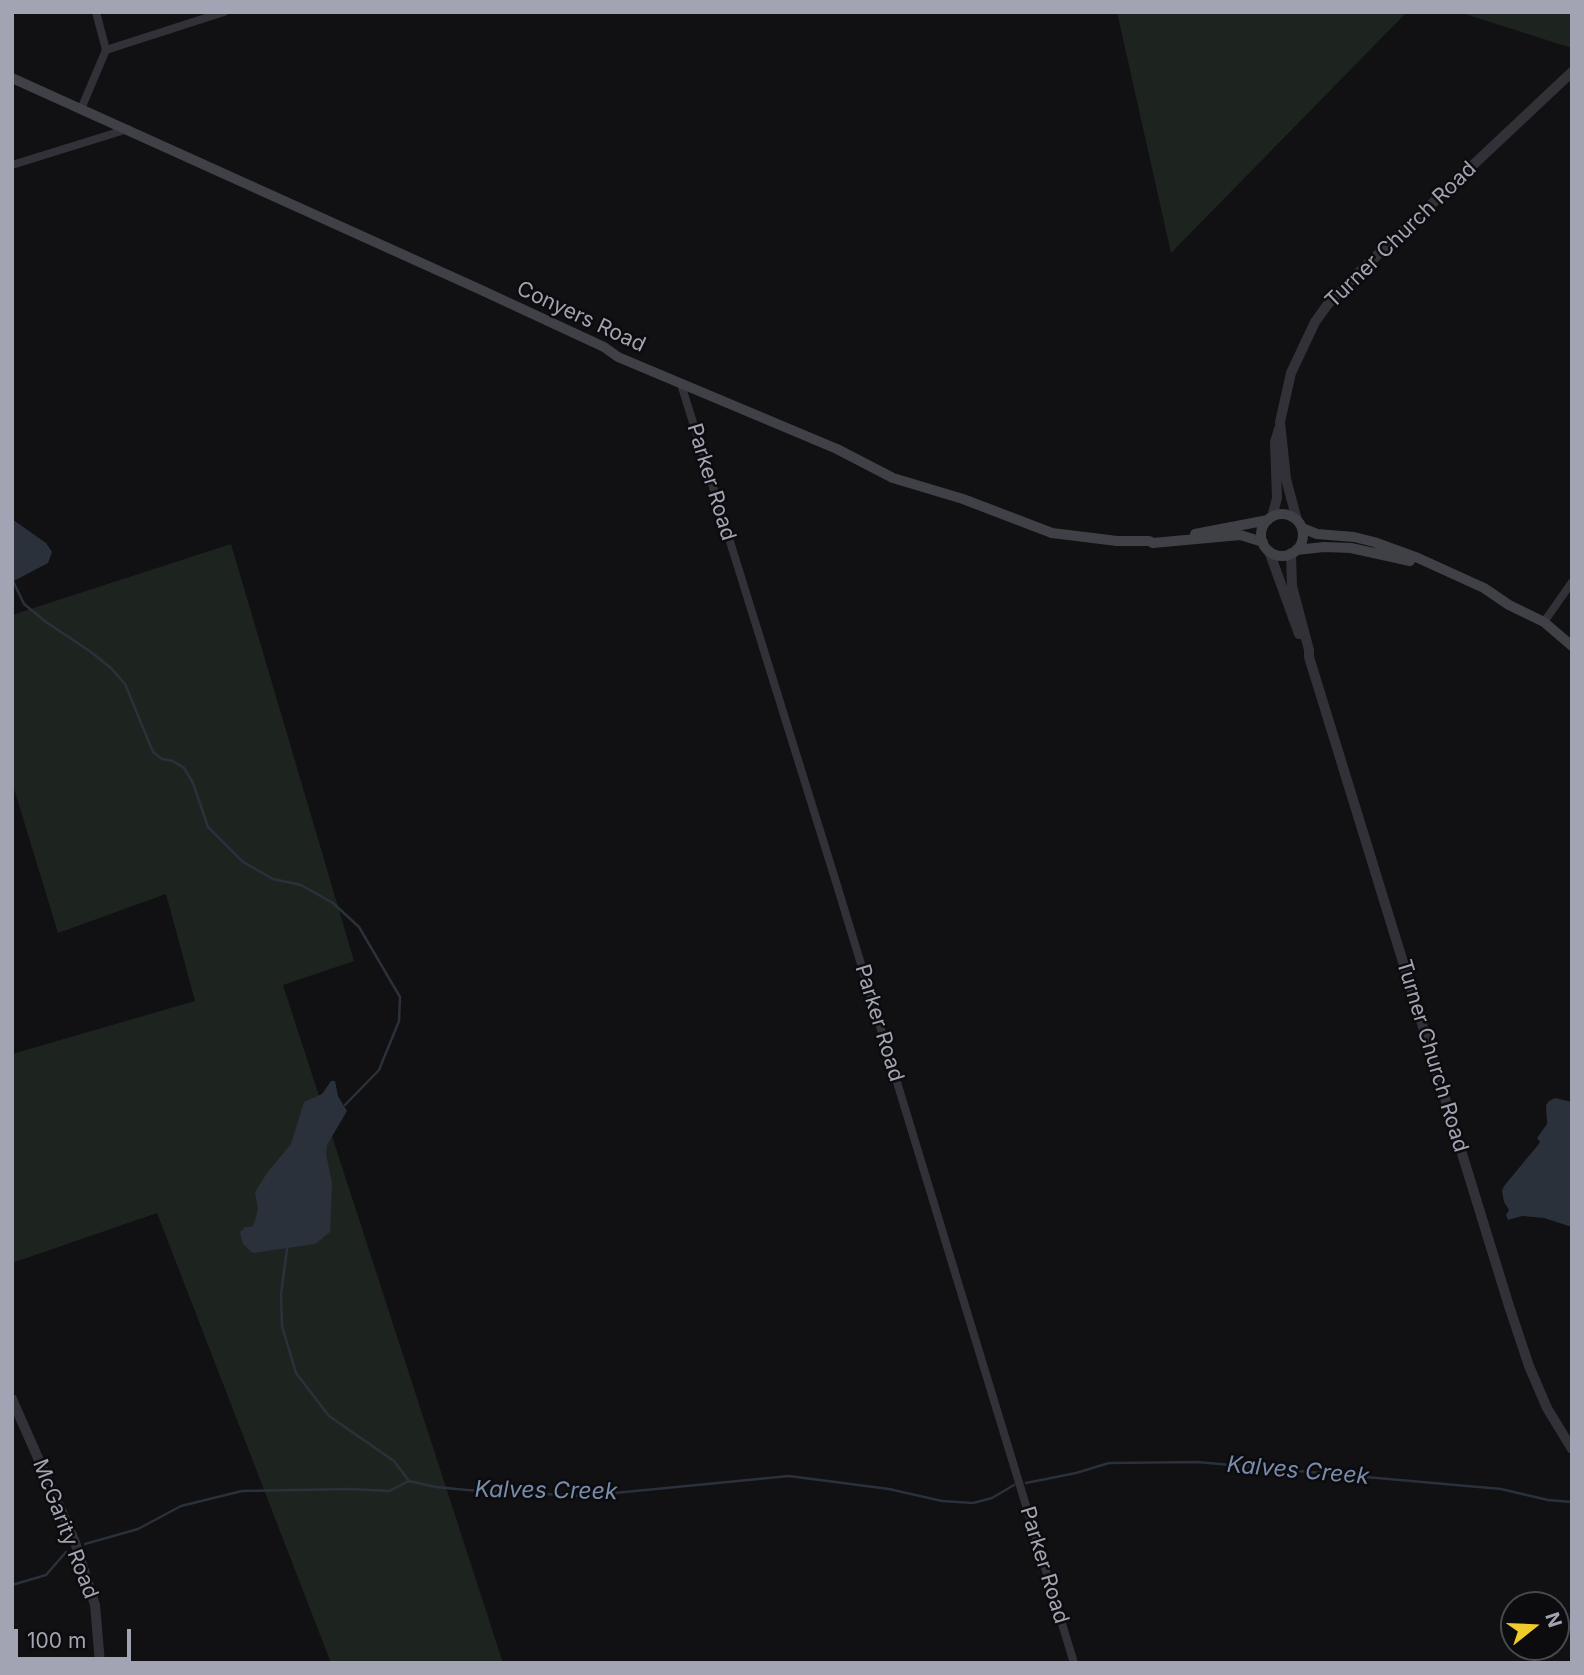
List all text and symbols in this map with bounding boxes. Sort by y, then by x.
street label: Turner Church Road [1320,157,1482,313]
street label: Conyers Road [513,276,649,358]
street label: Parker Road [681,420,741,544]
street label: Turner Church Road [1391,957,1473,1155]
street label: Parker Road [849,961,909,1085]
water label: Kalves Creek [1226,1451,1370,1491]
street label: McGarity Road [27,1456,103,1602]
water label: Kalves Creek [474,1476,618,1506]
street label: Parker Road [1014,1503,1074,1627]
north arrow [1500,1591,1570,1661]
text: N [1540,1610,1567,1630]
scale bar [18,1616,135,1660]
text: 100 m [27,1628,86,1653]

